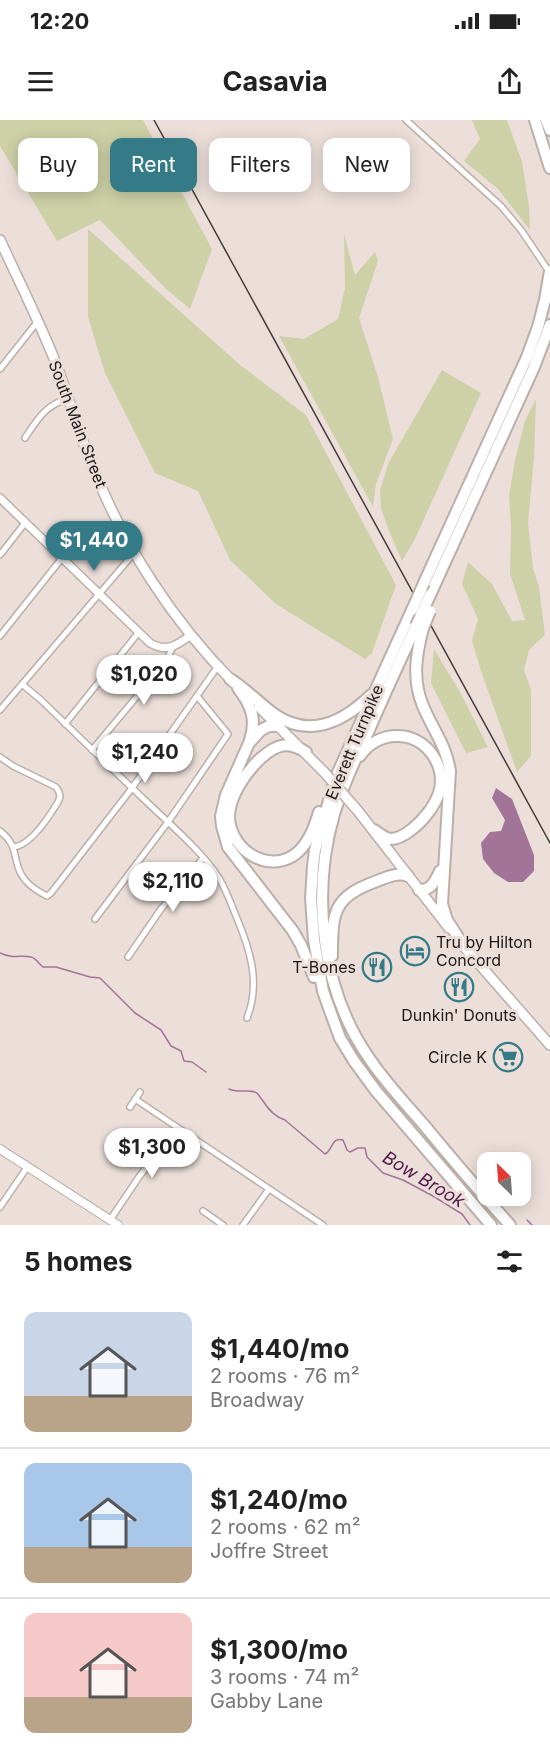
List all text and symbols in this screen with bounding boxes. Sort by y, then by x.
text: 12:20 [30,8,89,34]
icon: menu [24,65,57,98]
text: Casavia [222,65,328,98]
icon: share [493,65,526,98]
chip: Buy [18,138,98,192]
chip: Rent [110,138,197,192]
chip: Filters [209,138,311,192]
chip: New [323,138,410,192]
street label: South Main Street [44,357,112,491]
pin: $1,440 [45,521,143,572]
text: $1,440 [60,528,128,552]
pin: $1,020 [95,655,193,706]
text: $1,020 [110,662,178,686]
street label: Everett Turnpike [321,681,387,803]
pin: $1,240 [96,733,194,784]
text: $1,240 [111,740,179,764]
pin: $2,110 [124,862,222,913]
text: $2,110 [142,869,204,893]
place label: Tru by Hilton Concord [436,932,532,970]
hotel icon: Tru by Hilton Concord [399,935,431,967]
restaurant icon: T-Bones [361,951,393,983]
place label: T-Bones [292,957,356,977]
restaurant icon: Dunkin' Donuts [443,971,475,1003]
place label: Dunkin' Donuts [401,1005,517,1025]
supermarket icon: Circle K [492,1041,524,1073]
place label: Circle K [428,1047,487,1067]
pin: $1,300 [103,1128,201,1179]
text: $1,300 [118,1135,186,1159]
water label: Bow Brook [379,1146,470,1212]
north arrow [477,1152,531,1206]
map controls [477,1152,531,1206]
icon: filters [493,1245,526,1278]
text: 5 homes [24,1246,133,1277]
text: $1,440/mo [210,1333,349,1364]
icon: home [72,1336,144,1408]
text: 2 rooms · 76 m² [210,1364,359,1388]
text: Broadway [210,1388,305,1412]
text: $1,240/mo [210,1484,348,1515]
icon: home [72,1487,144,1559]
text: 2 rooms · 62 m² [210,1515,361,1539]
text: Joffre Street [210,1539,328,1563]
text: $1,300/mo [210,1634,348,1665]
icon: home [72,1637,144,1709]
text: 3 rooms · 74 m² [210,1665,359,1689]
text: Gabby Lane [210,1689,323,1713]

